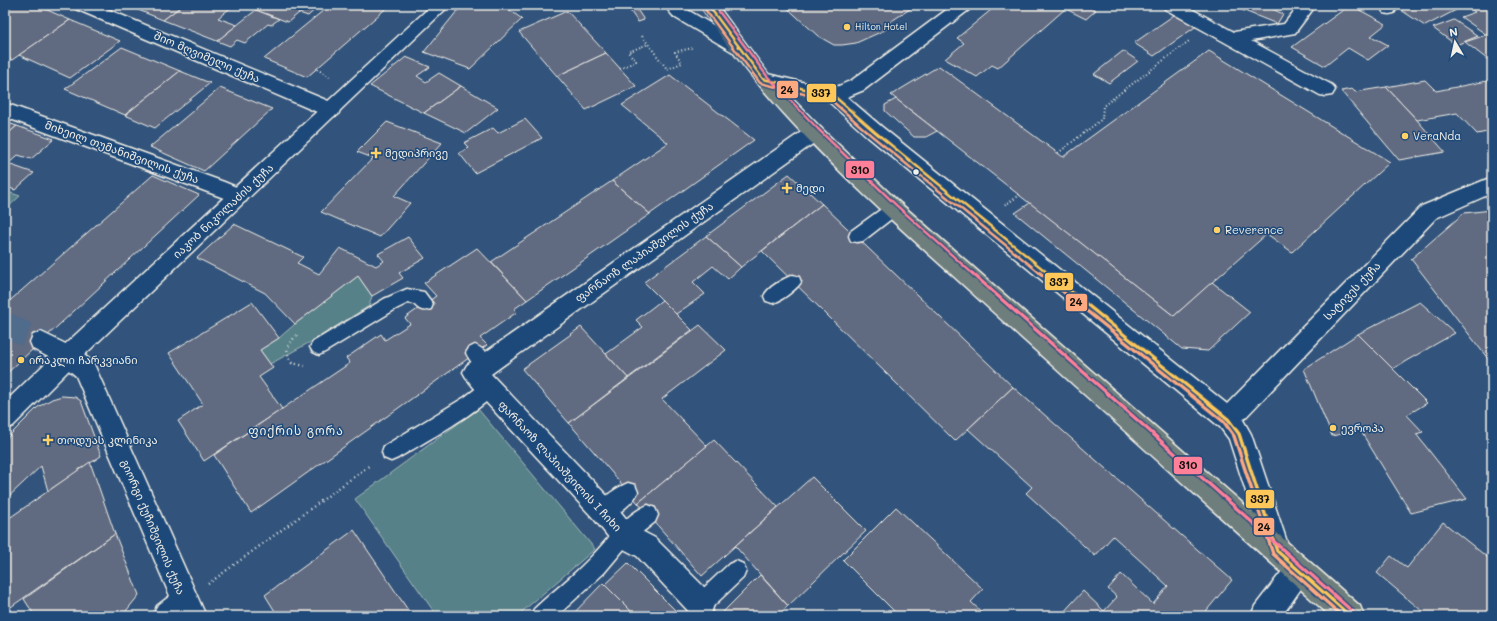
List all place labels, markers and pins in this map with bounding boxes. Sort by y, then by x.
place label: Hilton Hotel [855,21,907,32]
marker: Hilton Hotel [842,22,852,32]
place label: VeraNda [1413,128,1461,143]
marker: VeraNda [1400,131,1410,141]
place label: მედიპრივე [385,145,448,160]
marker: მედიპრივე [370,147,382,159]
unlabelled marker [911,167,921,177]
place label: მედი [796,180,825,195]
marker: მედი [781,182,793,194]
place label: Reverence [1225,222,1283,237]
marker: Reverence [1212,225,1222,235]
place label: ირაკლი ჩარკვიანი [29,352,137,367]
marker: ირაკლი ჩარკვიანი [16,355,26,365]
place label: ევროპა [1341,420,1384,435]
marker: ევროპა [1328,423,1338,433]
place label: თოდუას კლინიკა [57,432,158,447]
marker: თოდუას კლინიკა [42,434,54,446]

